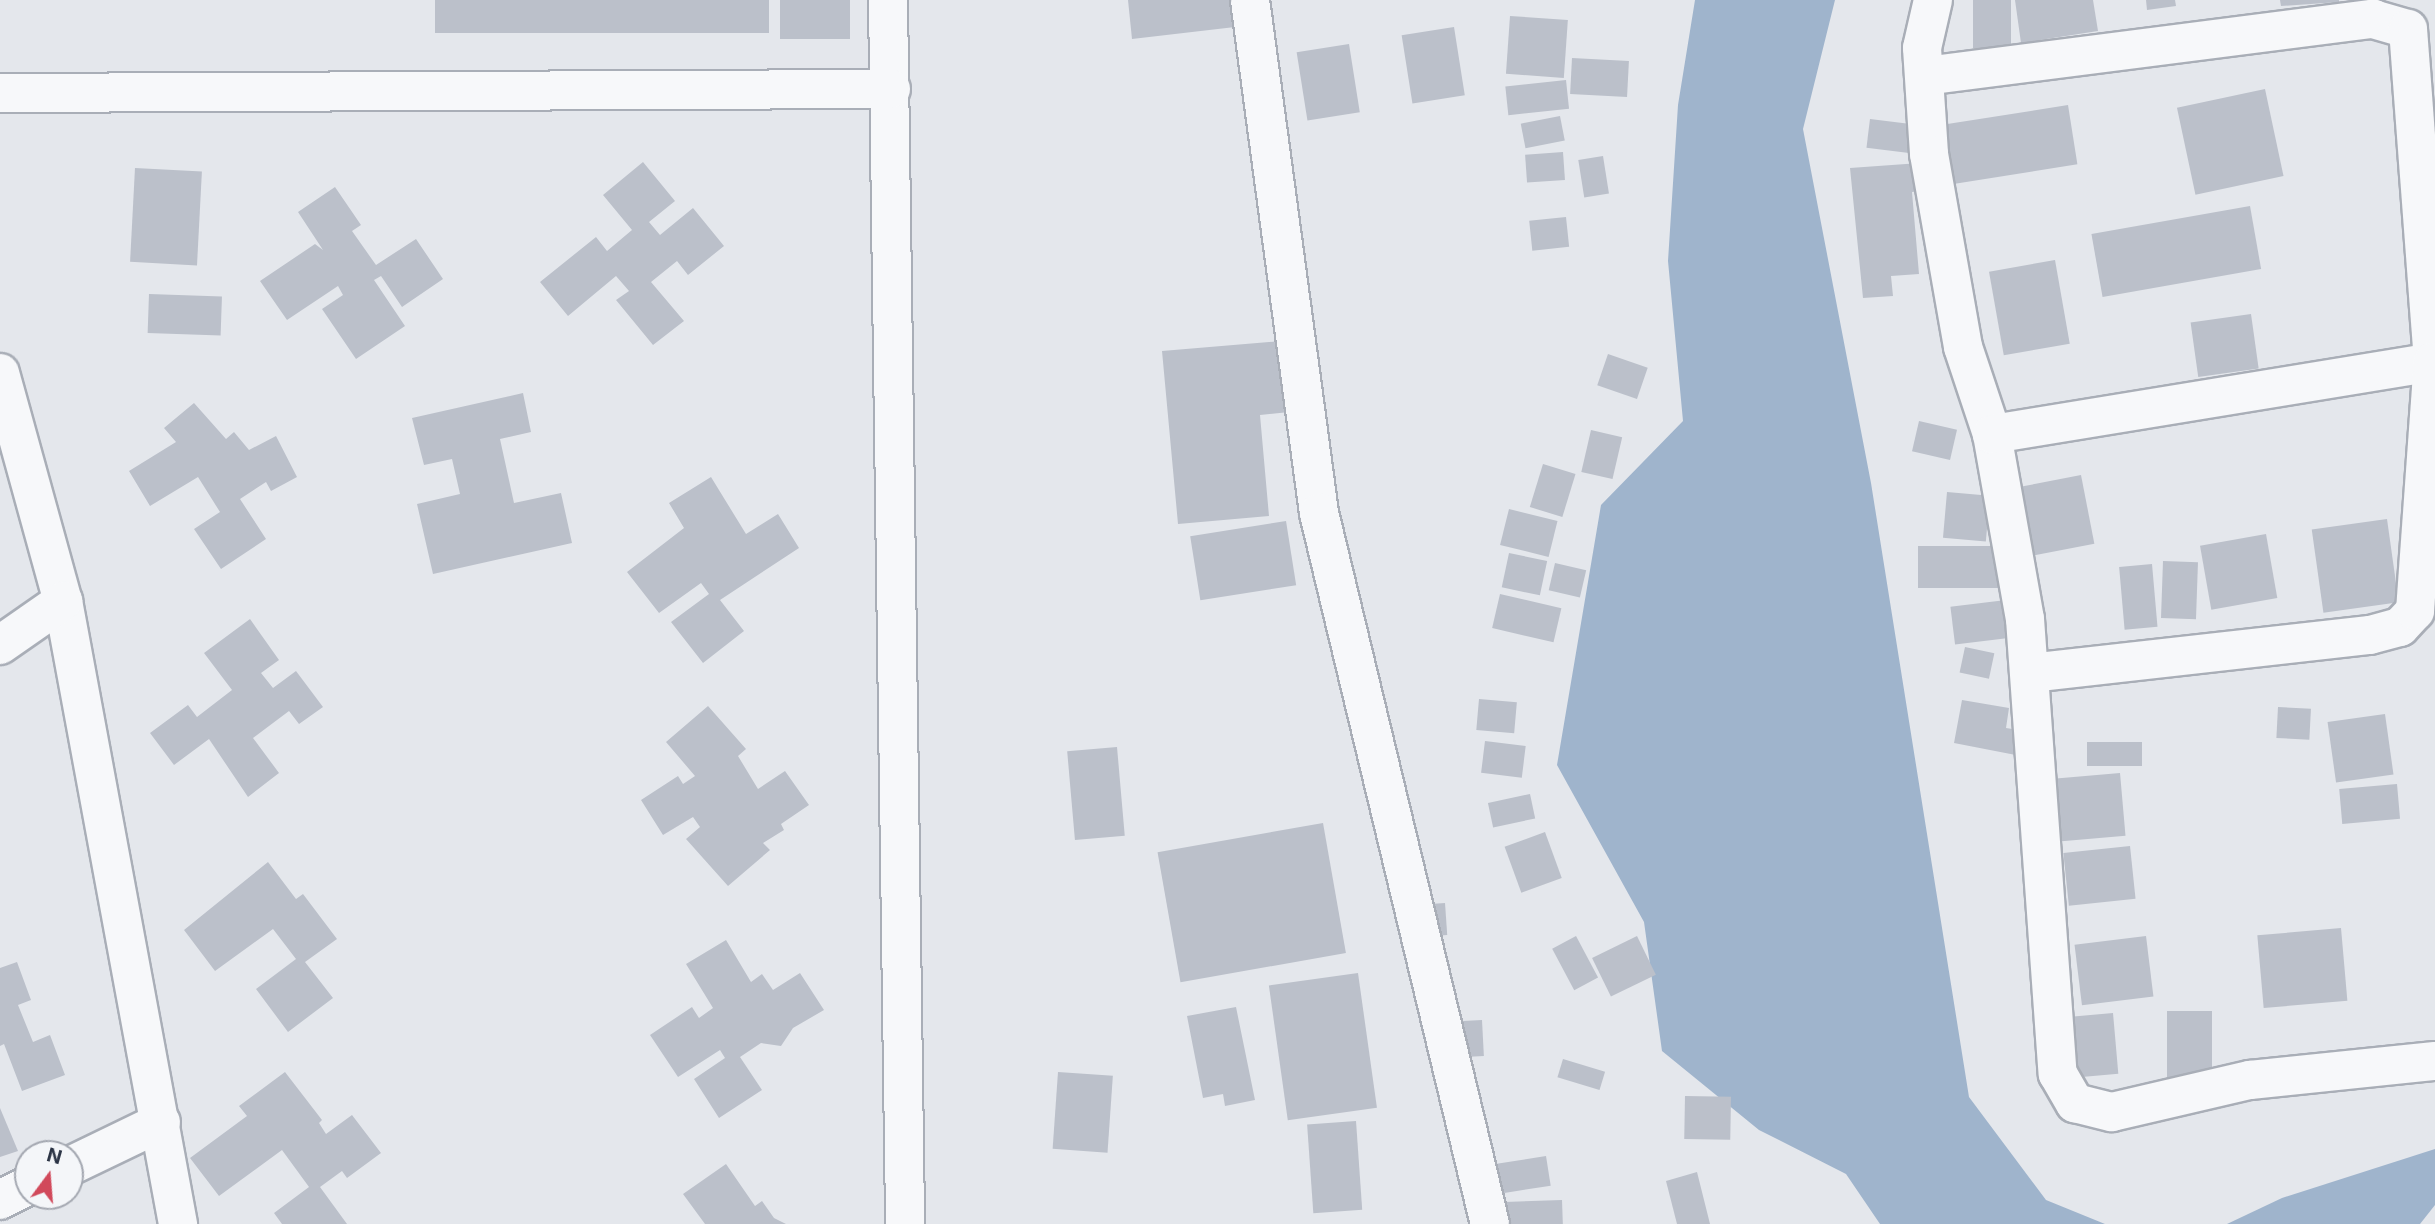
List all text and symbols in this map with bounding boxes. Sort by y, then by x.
north arrow [14,1140,84,1210]
text: N [44,1143,64,1169]

